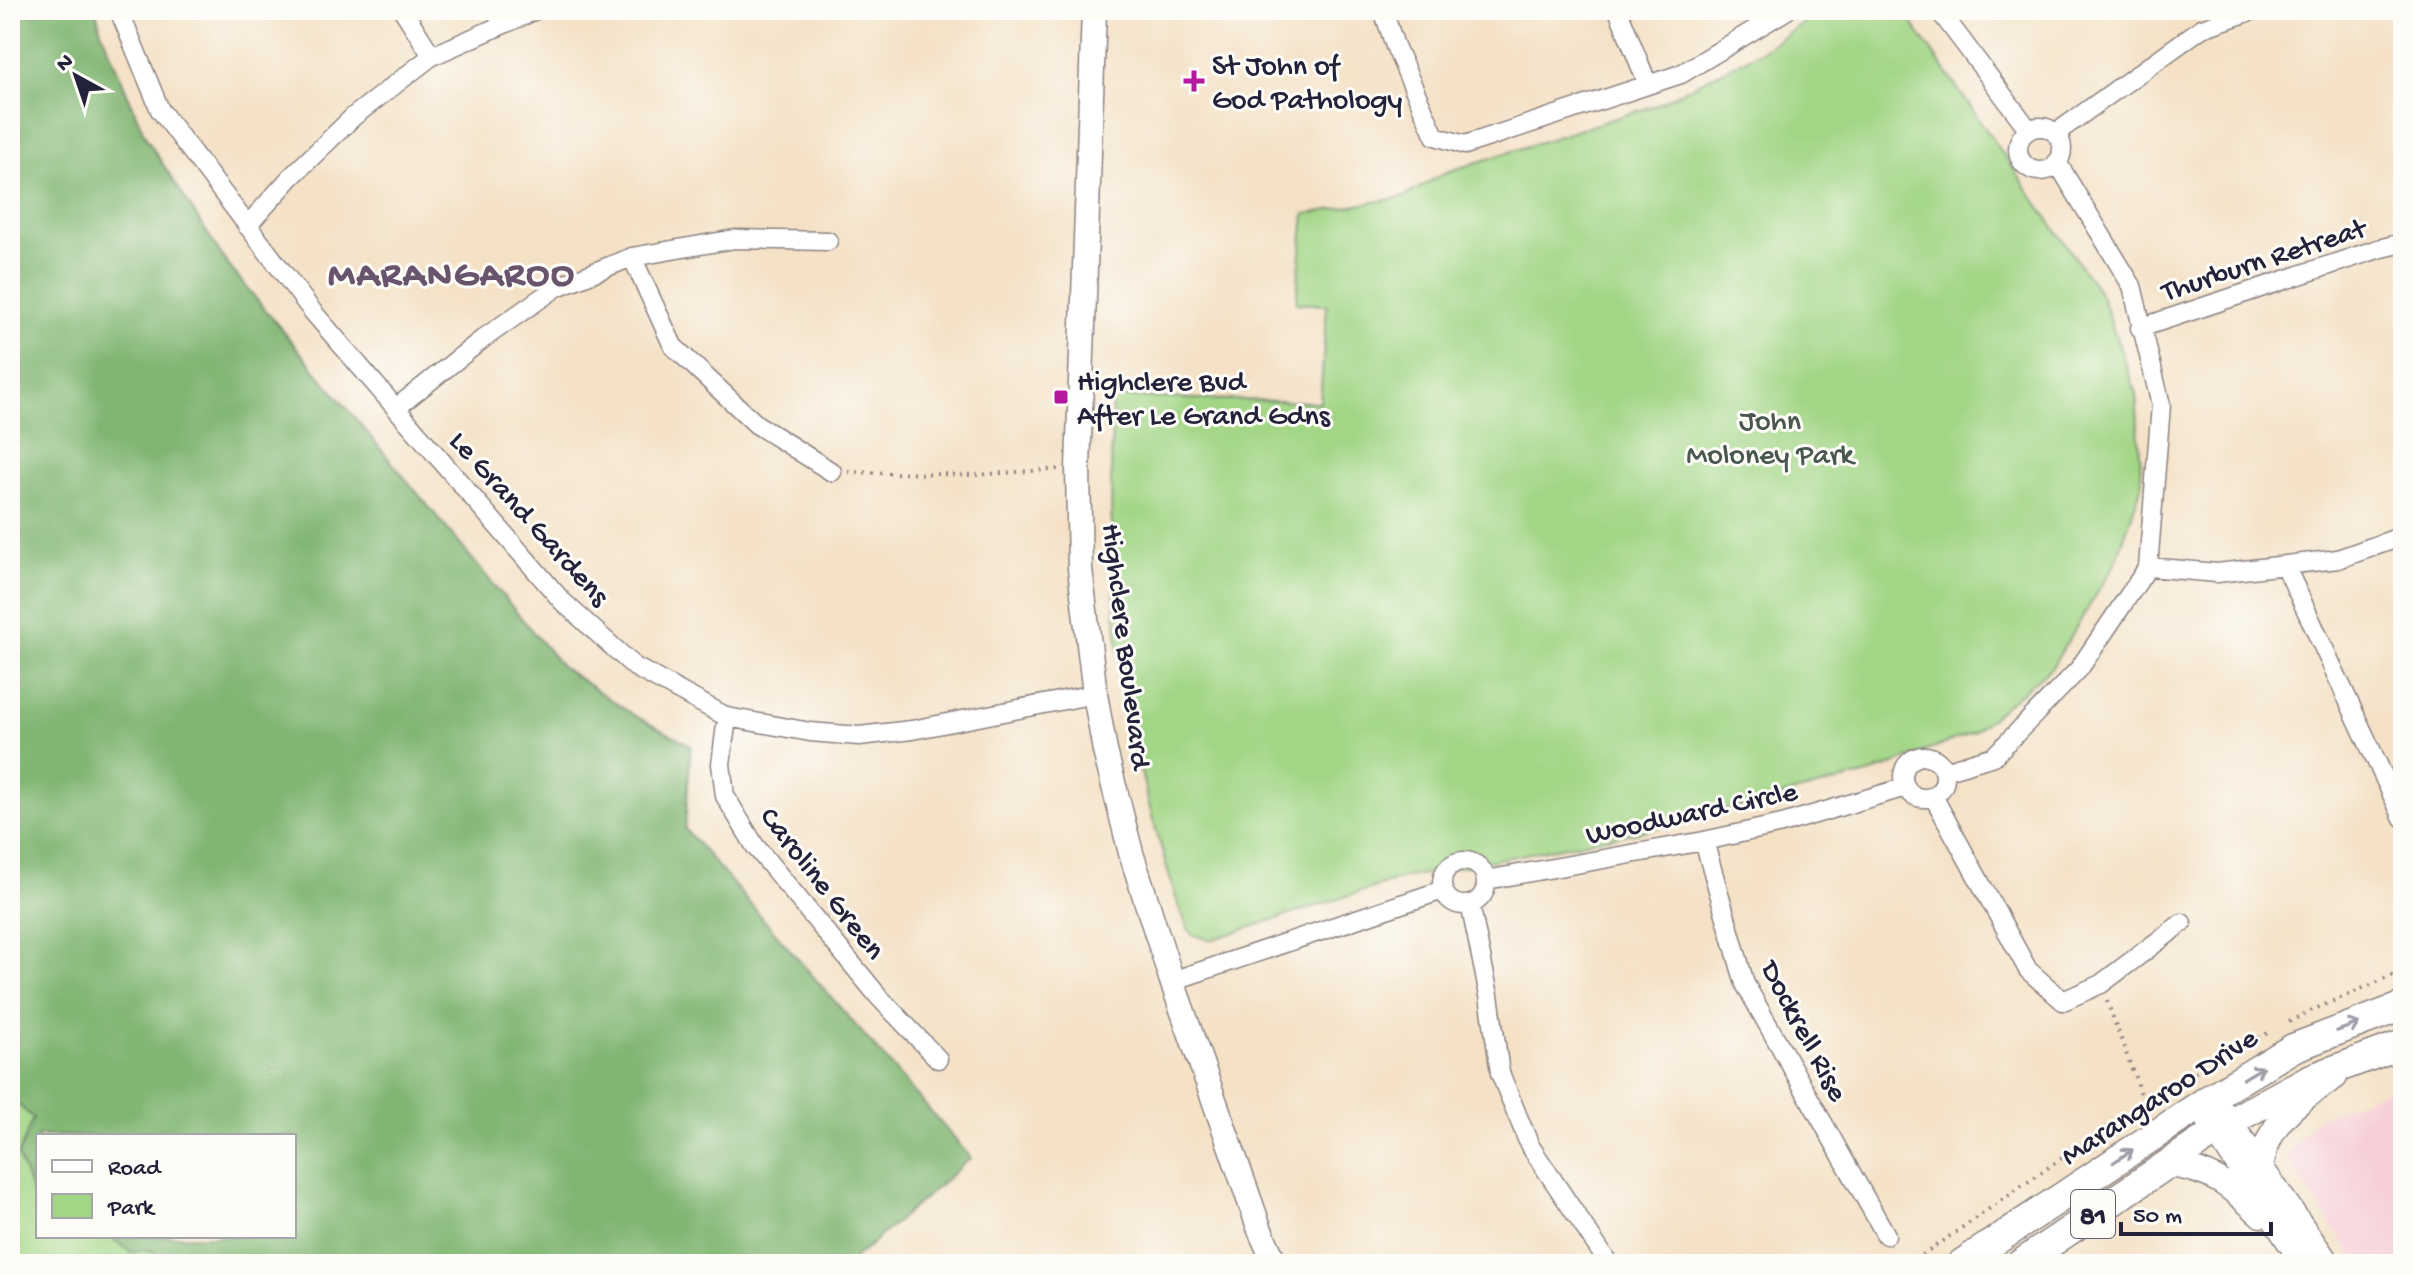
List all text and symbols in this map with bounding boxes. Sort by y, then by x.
north arrow [36,36,116,116]
text: N [52,49,80,78]
place label: St John of God Pathology [1212,51,1403,120]
marker: St John of God Pathology [1183,70,1205,92]
street label: Thurburn Retreat [2156,212,2374,312]
district label: MARANGAROO [328,255,576,299]
place label: Highclere Bvd After Le Grand Gdns [1077,367,1331,436]
marker: Highclere Bvd After Le Grand Gdns [1052,388,1070,406]
park label: John Moloney Park [1686,406,1856,475]
street label: Le Grand Gardens [440,425,616,615]
street label: Highclere Boulevard [1091,522,1156,774]
street label: Woodward Circle [1583,776,1801,855]
street label: Caroline Green [750,802,891,968]
street label: Dockrell Rise [1750,954,1854,1109]
one-way arrow [2335,1019,2360,1033]
street label: Marangaroo Drive [2056,1022,2266,1175]
one-way arrow [2241,1064,2264,1080]
legend [36,1134,296,1238]
one-way arrow [2111,1148,2134,1164]
text: Road [108,1155,162,1184]
scale bar [2121,1186,2271,1236]
road number: 81 [2071,1190,2115,1238]
text: Park [107,1195,156,1224]
text: 50 m [2133,1203,2182,1232]

